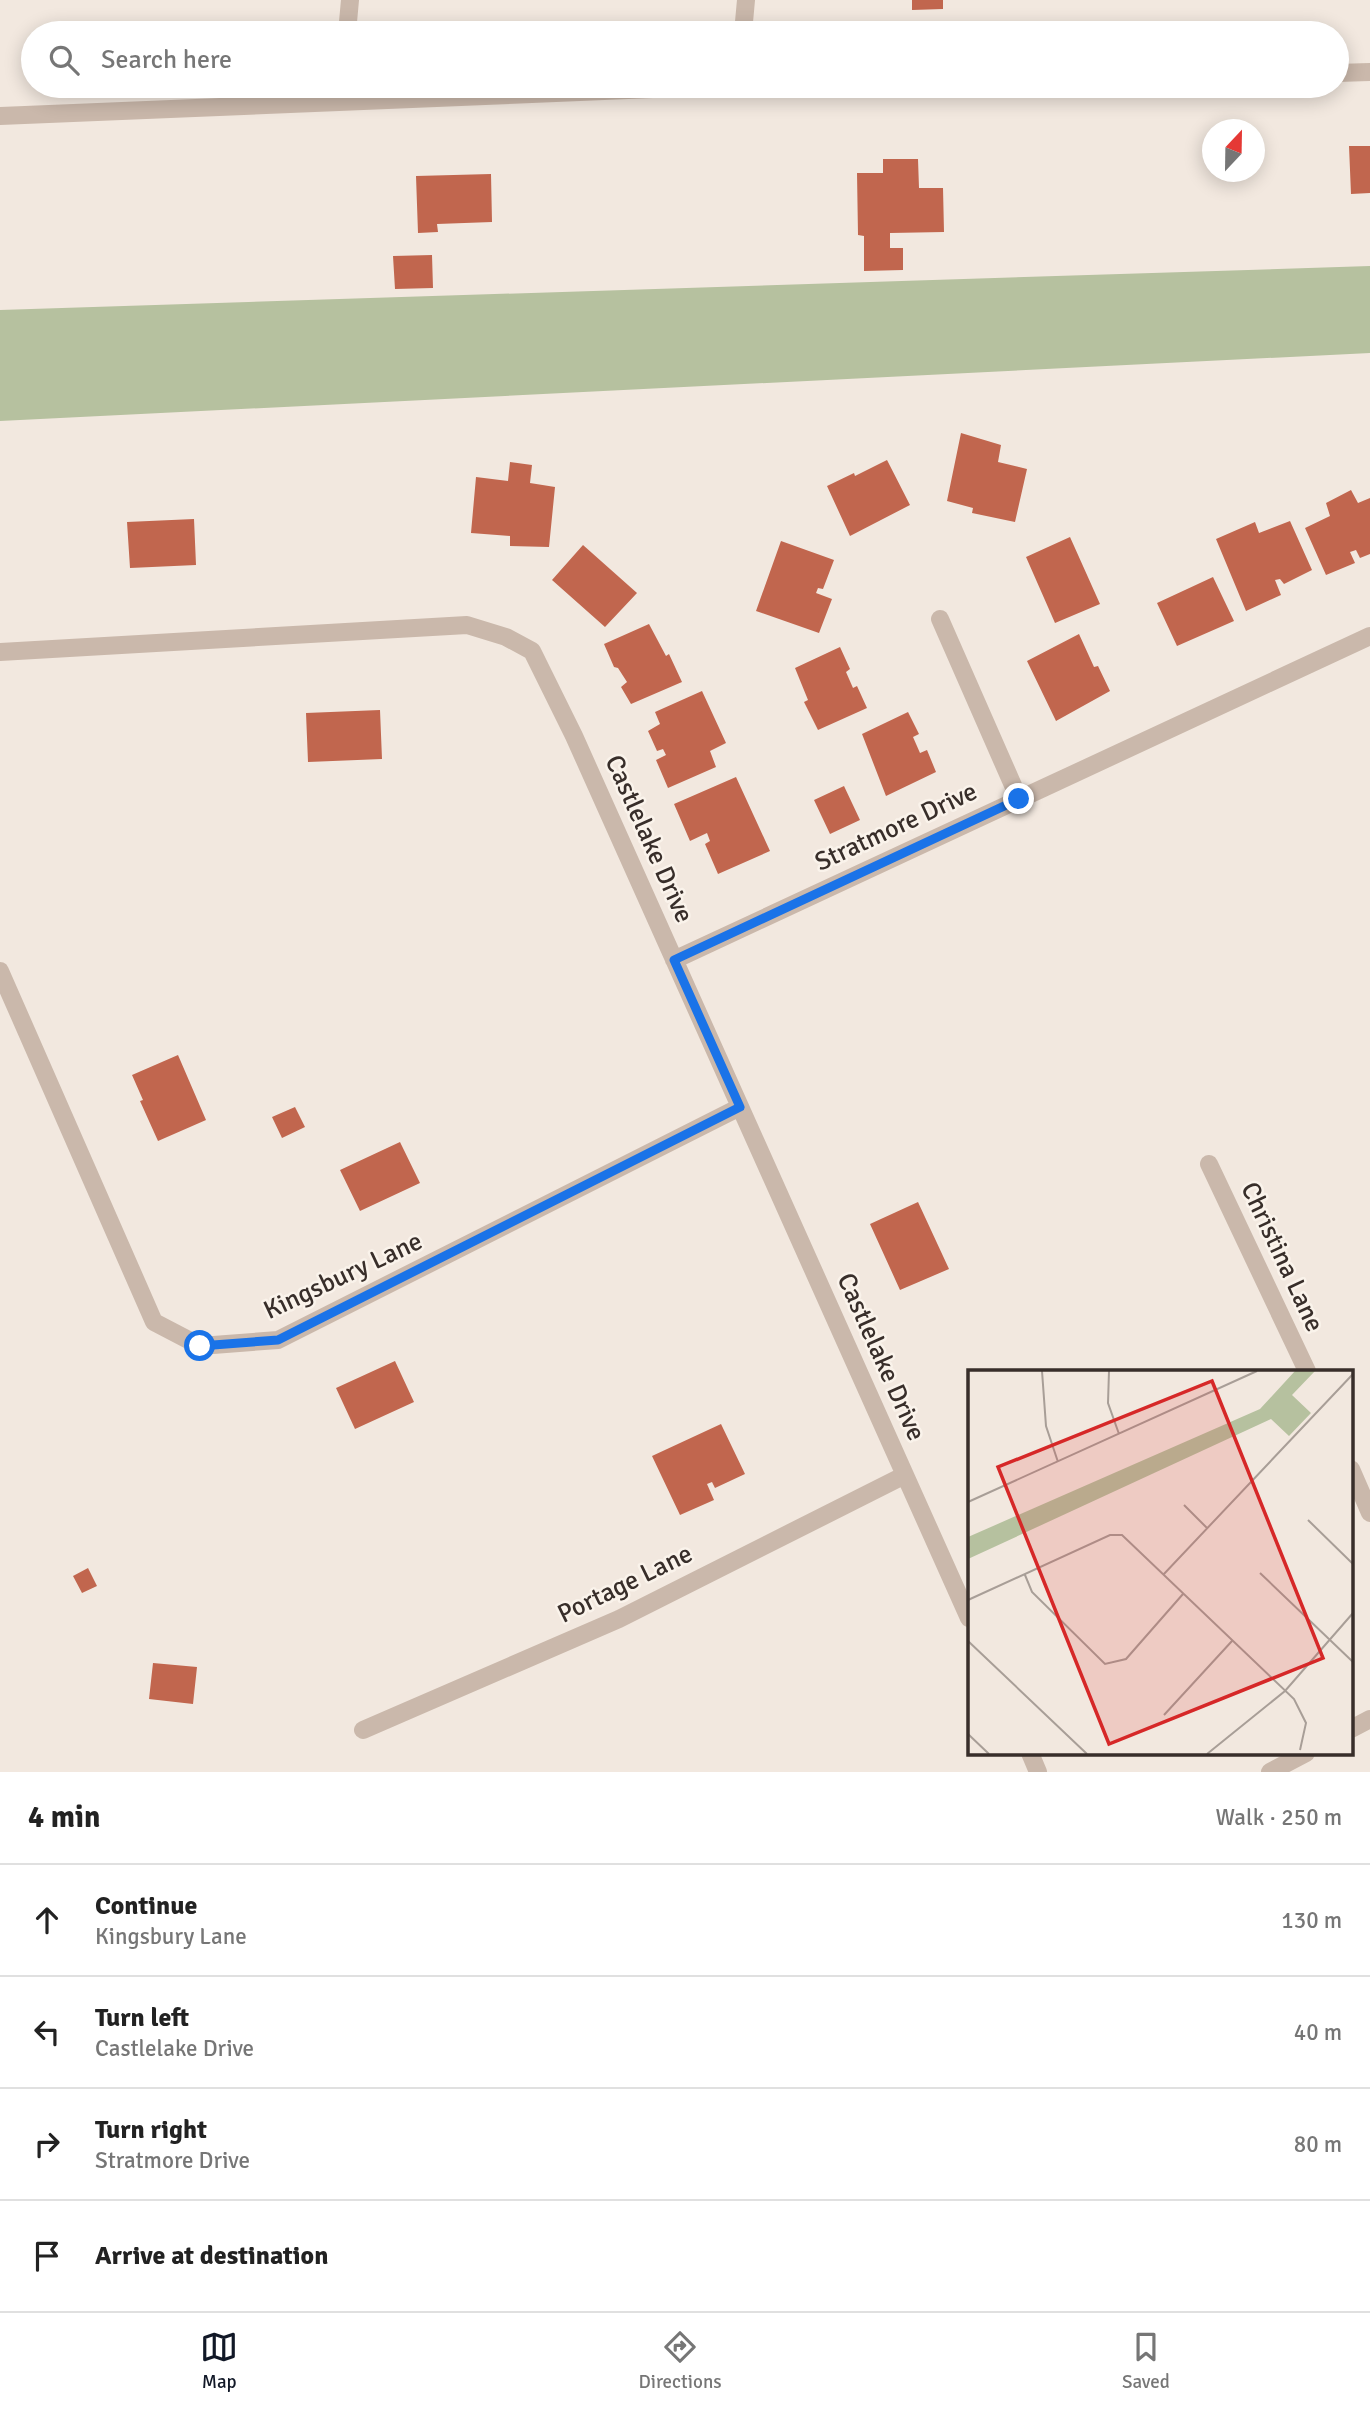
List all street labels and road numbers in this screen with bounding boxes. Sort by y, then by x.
street label: Castlelake Drive [598,750,700,928]
street label: Stratmore Drive [810,775,982,879]
street label: Christina Lane [1233,1177,1331,1337]
street label: Kingsbury Lane [258,1225,428,1327]
street label: Castlelake Drive [830,1268,932,1446]
street label: Portage Lane [552,1538,698,1630]

